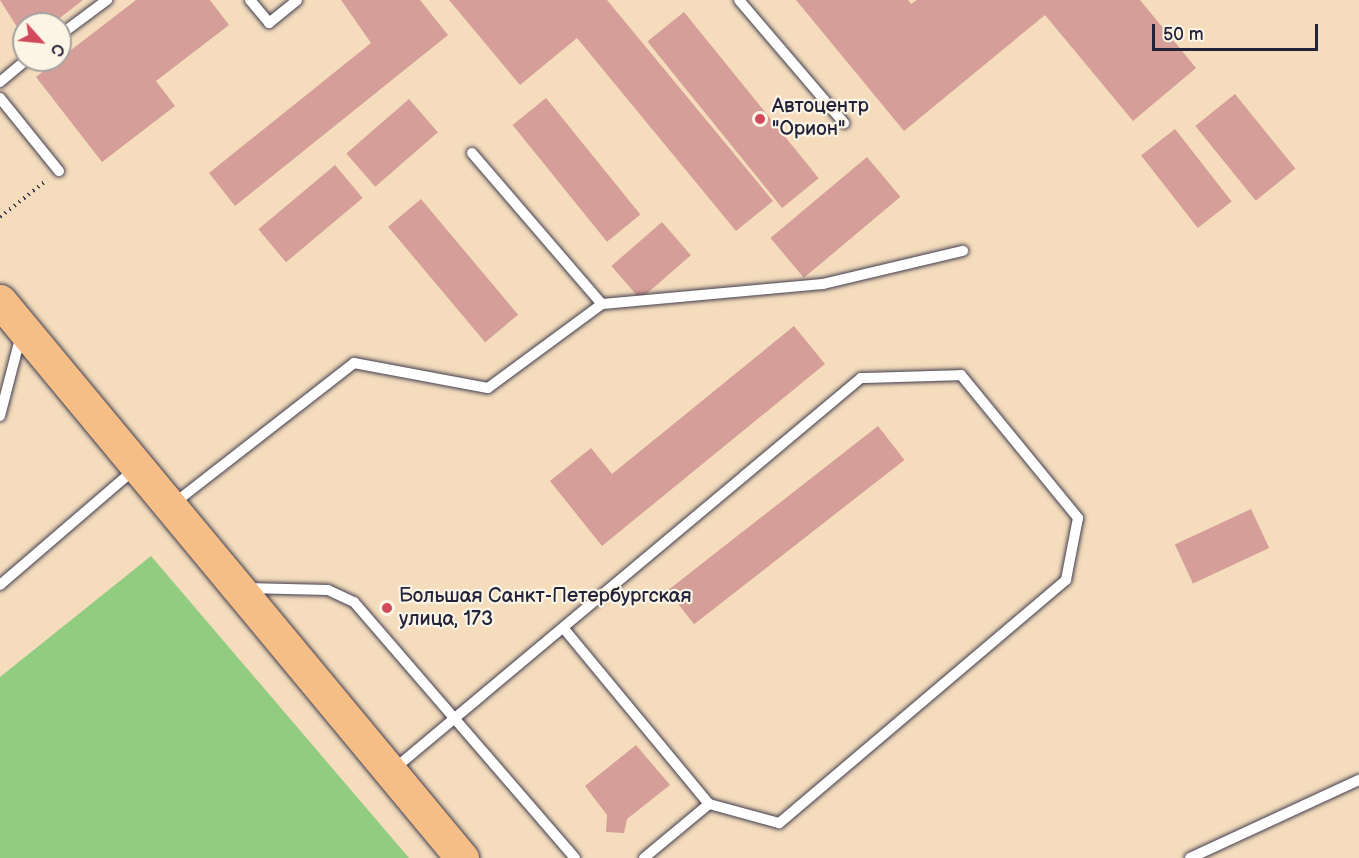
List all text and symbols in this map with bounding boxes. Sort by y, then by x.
north arrow [12,12,72,72]
scale bar [1155,12,1322,50]
text: 50 m [1163,24,1204,45]
text: С [46,40,68,59]
place label: Автоцентр "Орион" [772,95,869,142]
marker: Автоцентр "Орион" [753,112,767,126]
place label: Большая Санкт-Петербургская улица, 173 [399,584,692,631]
marker: Большая Санкт-Петербургская улица, 173 [380,601,394,615]

